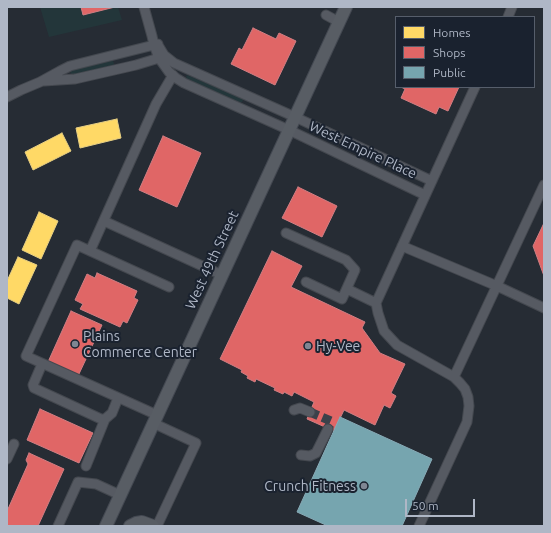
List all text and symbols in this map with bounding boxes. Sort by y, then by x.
legend [395,16,535,88]
text: Homes [433,26,471,39]
text: Shops [433,46,465,59]
text: Public [433,66,466,79]
street label: West Empire Place [307,118,419,182]
street label: West 49th Street [182,208,242,312]
place label: Plains Commerce Center [83,328,197,360]
place label: Hy-Vee [316,338,360,354]
marker: Plains Commerce Center [70,339,80,349]
marker: Hy-Vee [303,341,313,351]
place label: Crunch Fitness [264,478,356,494]
marker: Crunch Fitness [359,481,369,491]
scale bar [407,491,477,517]
text: 50 m [412,499,439,512]

